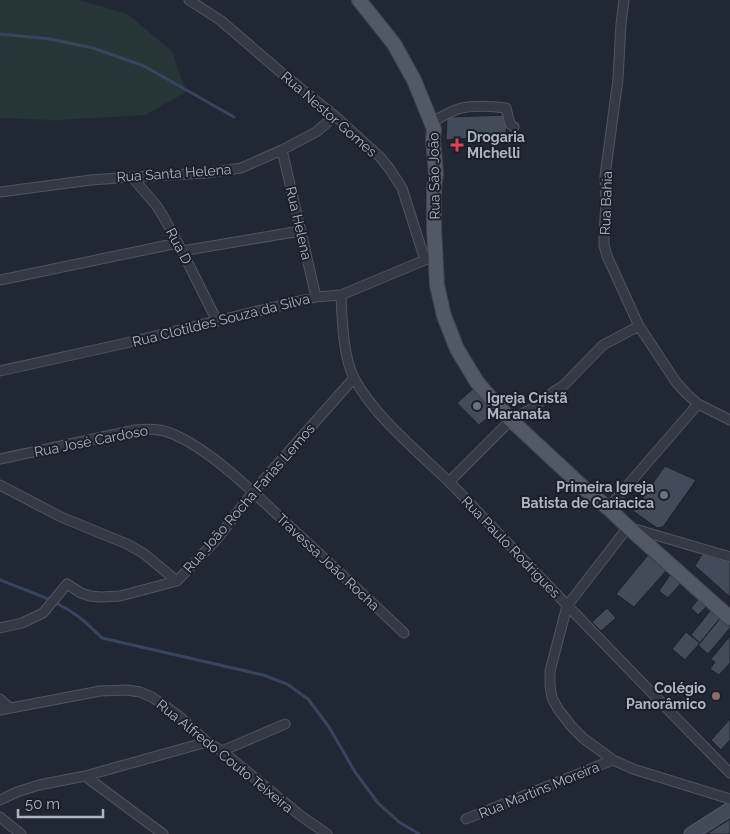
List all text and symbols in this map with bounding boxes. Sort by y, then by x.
street label: Rua Nestor Gomes [278,68,380,160]
place label: Drogaria MIchelli [467,129,525,161]
street label: Rua São João [425,132,443,220]
marker: Drogaria MIchelli [451,139,463,151]
street label: Rua Santa Helena [116,161,232,185]
street label: Rua Bahia [597,171,615,235]
street label: Rua Helena [283,185,315,261]
street label: Rua D [163,225,195,267]
street label: Rua Clotildes Souza da Silva [131,290,311,350]
place label: Igreja Cristã Maranata [487,390,567,422]
marker: Igreja Cristã Maranata [471,400,483,412]
street label: Rua João Rocha Farias Lemos [180,420,318,576]
street label: Rua José Cardoso [33,422,149,460]
place label: Primeira Igreja Batista de Cariacica [521,479,654,511]
marker: Primeira Igreja Batista de Cariacica [658,489,670,501]
street label: Rua Paulo Rodrigues [458,493,564,601]
street label: Travessa João Rocha [273,510,383,614]
place label: Colégio Panorâmico [626,680,707,712]
marker: Colégio Panorâmico [710,690,722,702]
street label: Rua Alfredo Couto Teixeira [154,696,296,816]
street label: Rua Martins Moreira [476,759,602,821]
scale bar [18,786,102,818]
text: 50 m [25,795,60,813]

